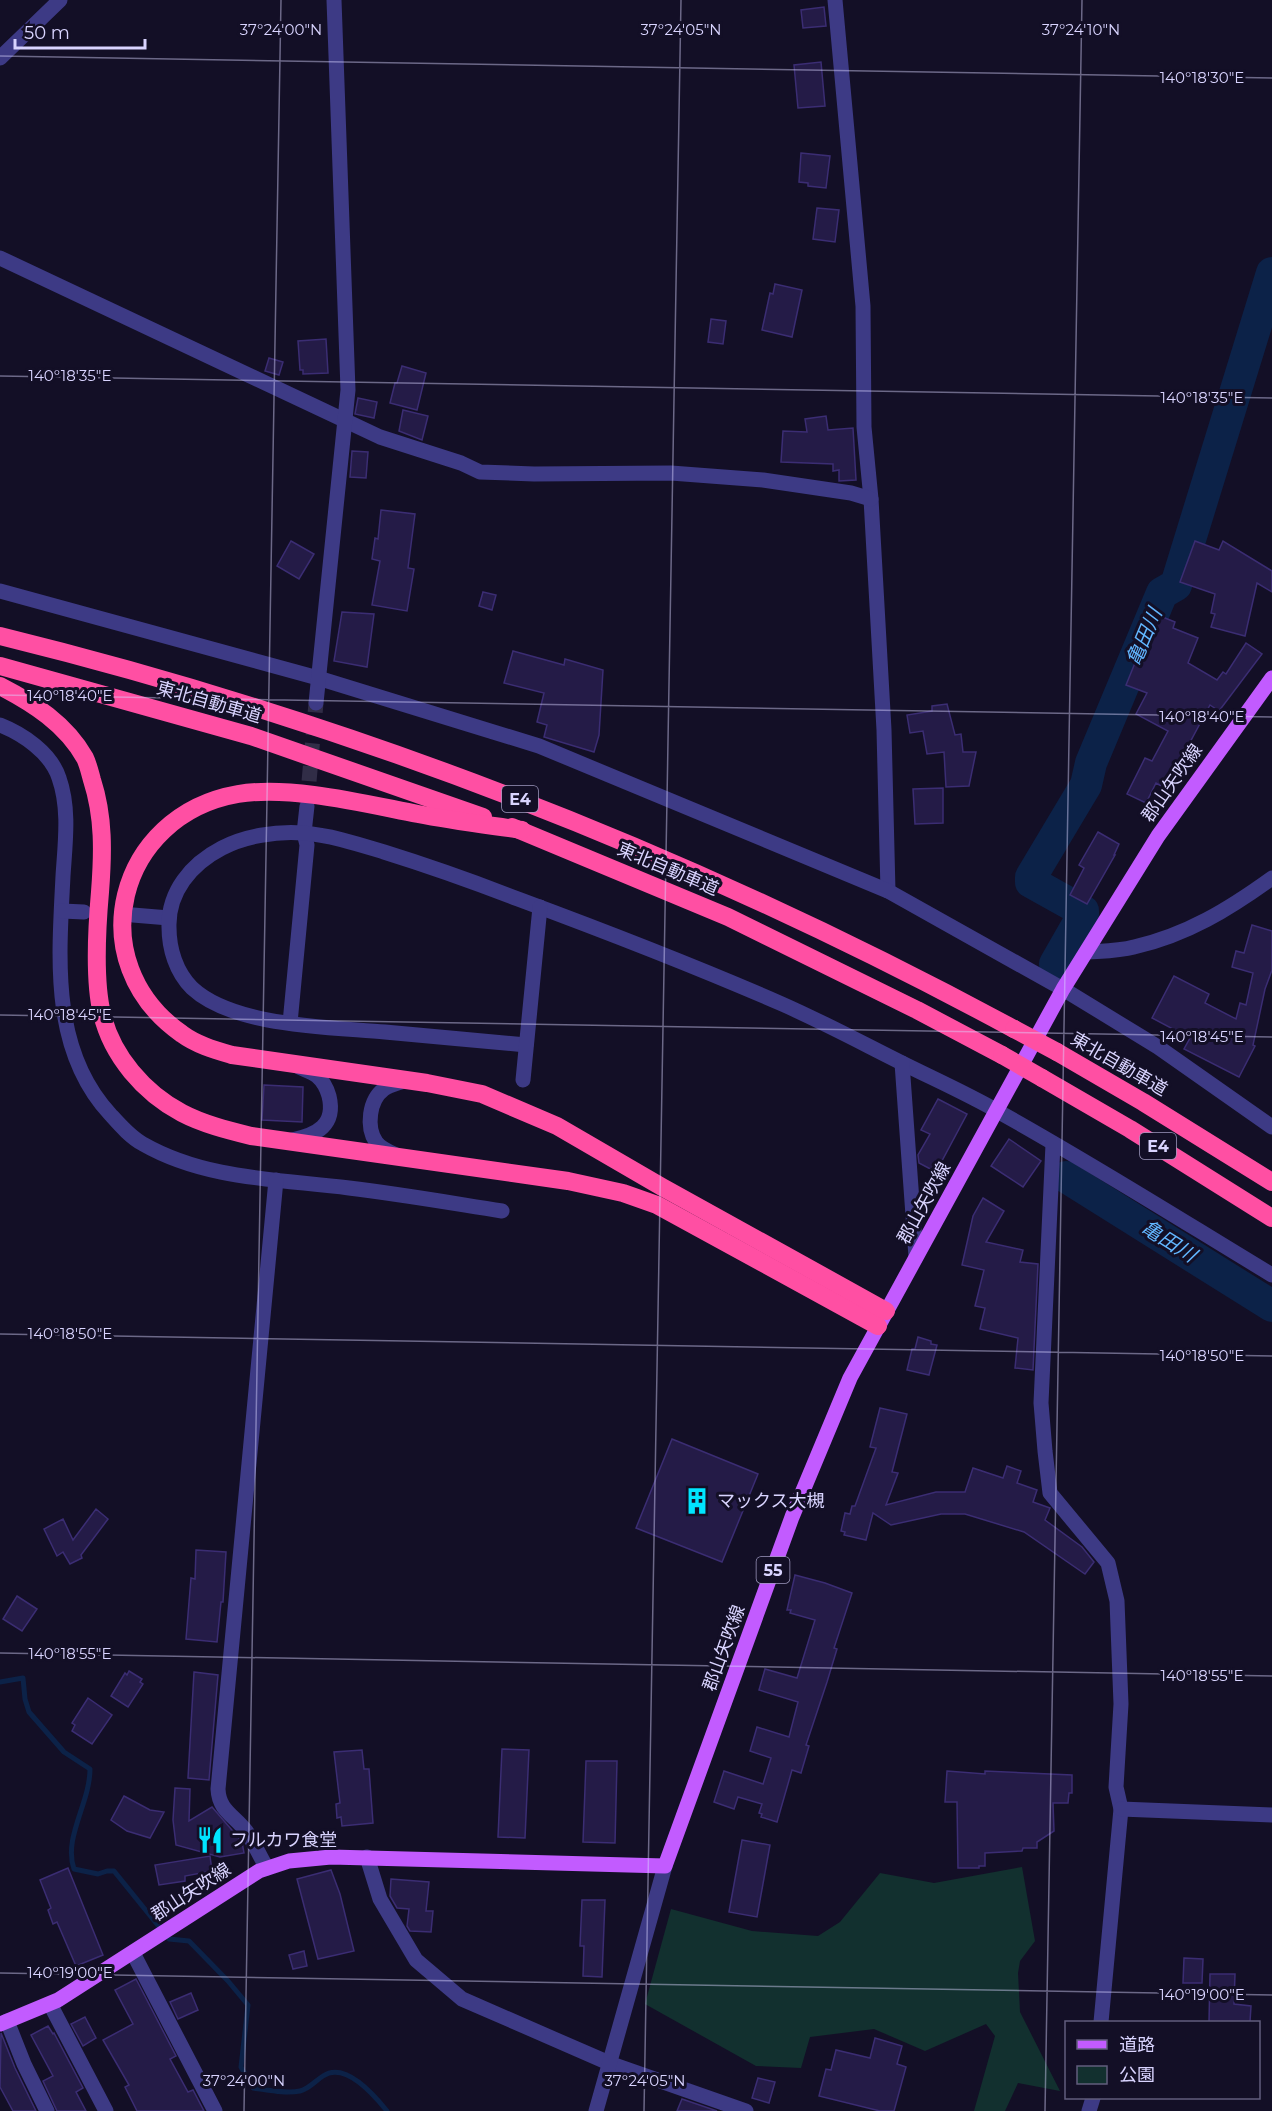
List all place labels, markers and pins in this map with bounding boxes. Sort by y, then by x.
building icon: マックス大槻 [682,1486,712,1516]
place label: マックス大槻 [717,1490,824,1512]
restaurant icon: フルカワ食堂 [195,1825,225,1855]
place label: フルカワ食堂 [230,1829,337,1851]

